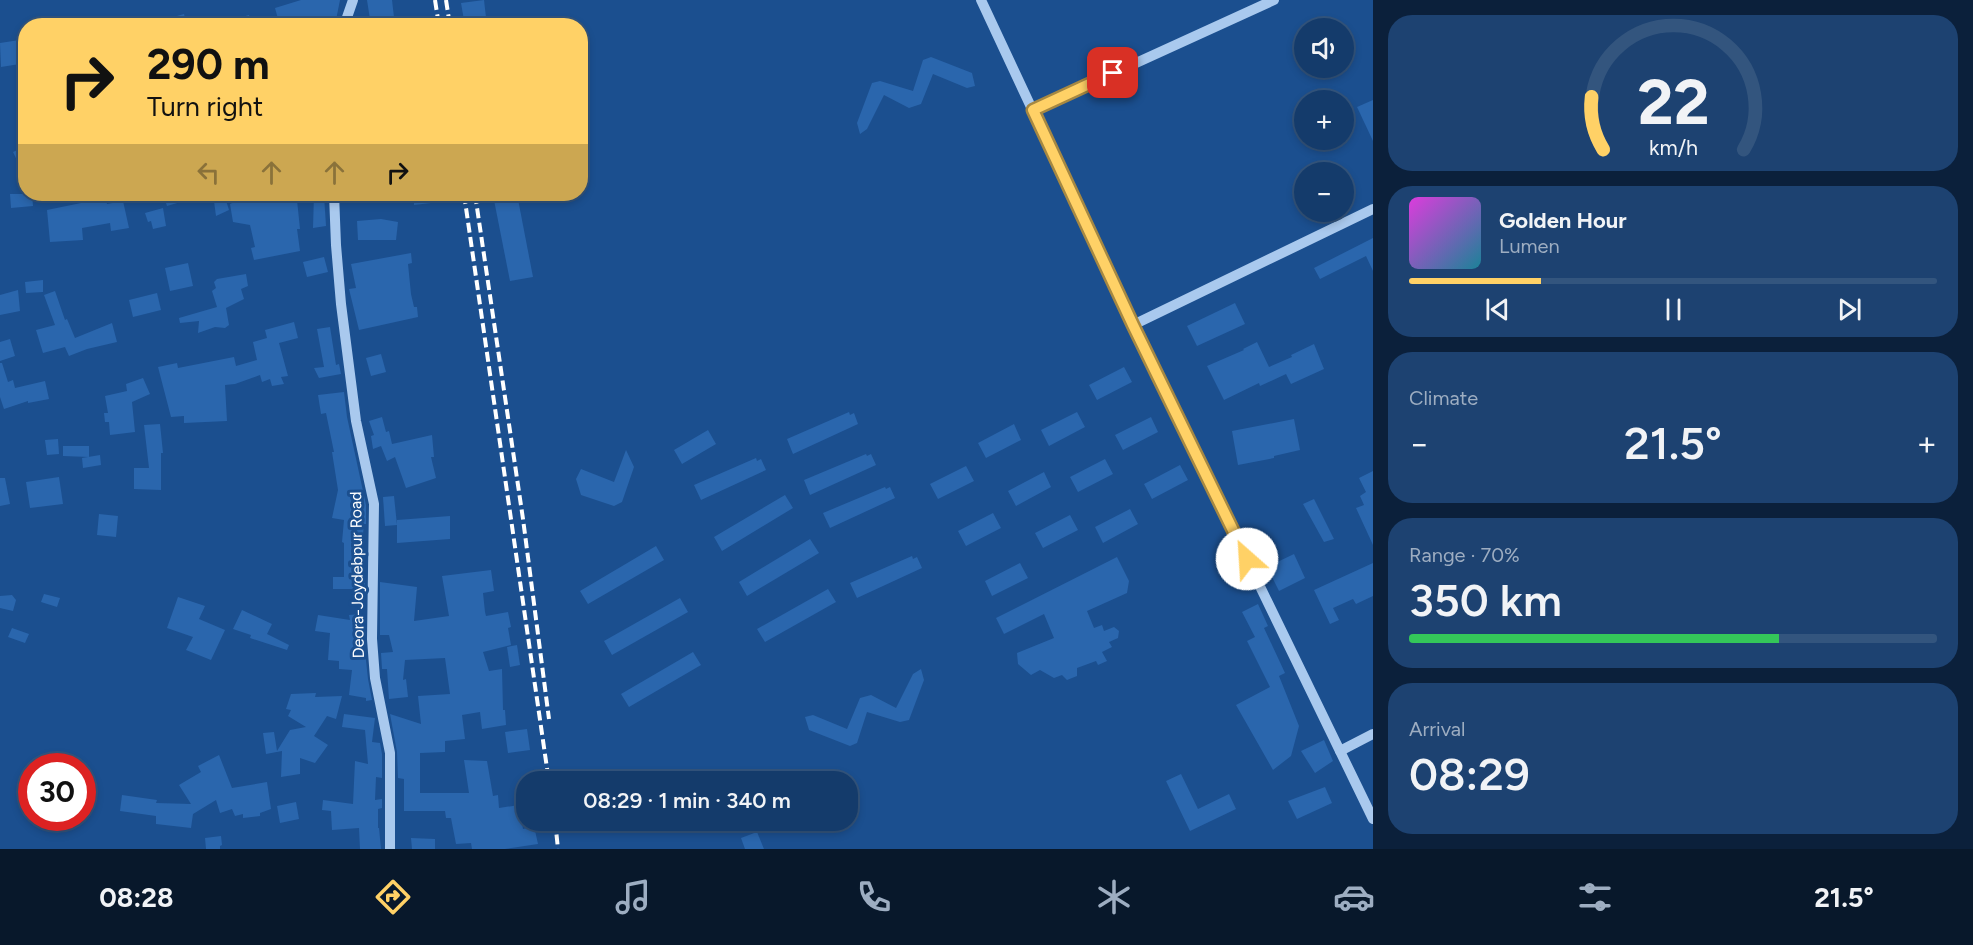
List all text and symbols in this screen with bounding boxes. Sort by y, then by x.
map controls [1294,18,1354,222]
button: sound [1294,18,1354,78]
text: 290 m [147,39,270,90]
icon: right [48,42,126,120]
pin [1087,47,1138,98]
icon: arrive [1096,56,1129,89]
text: 22 [1637,65,1709,140]
text: Turn right [147,90,263,123]
button: + [1294,90,1354,150]
text: km/h [1649,135,1697,160]
icon: left [192,156,225,189]
icon: ahead [255,156,288,189]
icon: ahead [318,156,351,189]
icon: right [381,156,414,189]
button: − [1294,162,1354,222]
text: Golden Hour [1499,207,1627,234]
text: Lumen [1499,234,1560,258]
icon: previous [1481,293,1514,326]
icon: pause [1657,293,1690,326]
icon: next [1833,293,1866,326]
text: Climate [1409,386,1478,410]
text: 21.5° [1624,416,1722,470]
text: − [1409,424,1430,463]
text: + [1916,424,1937,463]
street label: Deora-Joydebpur Road [346,491,368,659]
position arrow [1215,527,1279,591]
text: Range · 70% [1409,543,1520,567]
text: 350 km [1409,573,1562,627]
text: Arrival [1409,717,1465,741]
text: 08:29 [1409,747,1530,801]
speed limit sign: 30 [18,753,96,831]
text: 08:29 · 1 min · 340 m [583,787,791,814]
icon: directions [372,876,414,918]
icon: music [612,876,654,918]
icon: phone [853,876,895,918]
icon: climate [1093,876,1135,918]
icon: car [1333,876,1375,918]
icon: filters [1574,876,1616,918]
text: 08:28 [99,881,174,914]
text: 21.5° [1814,881,1874,914]

